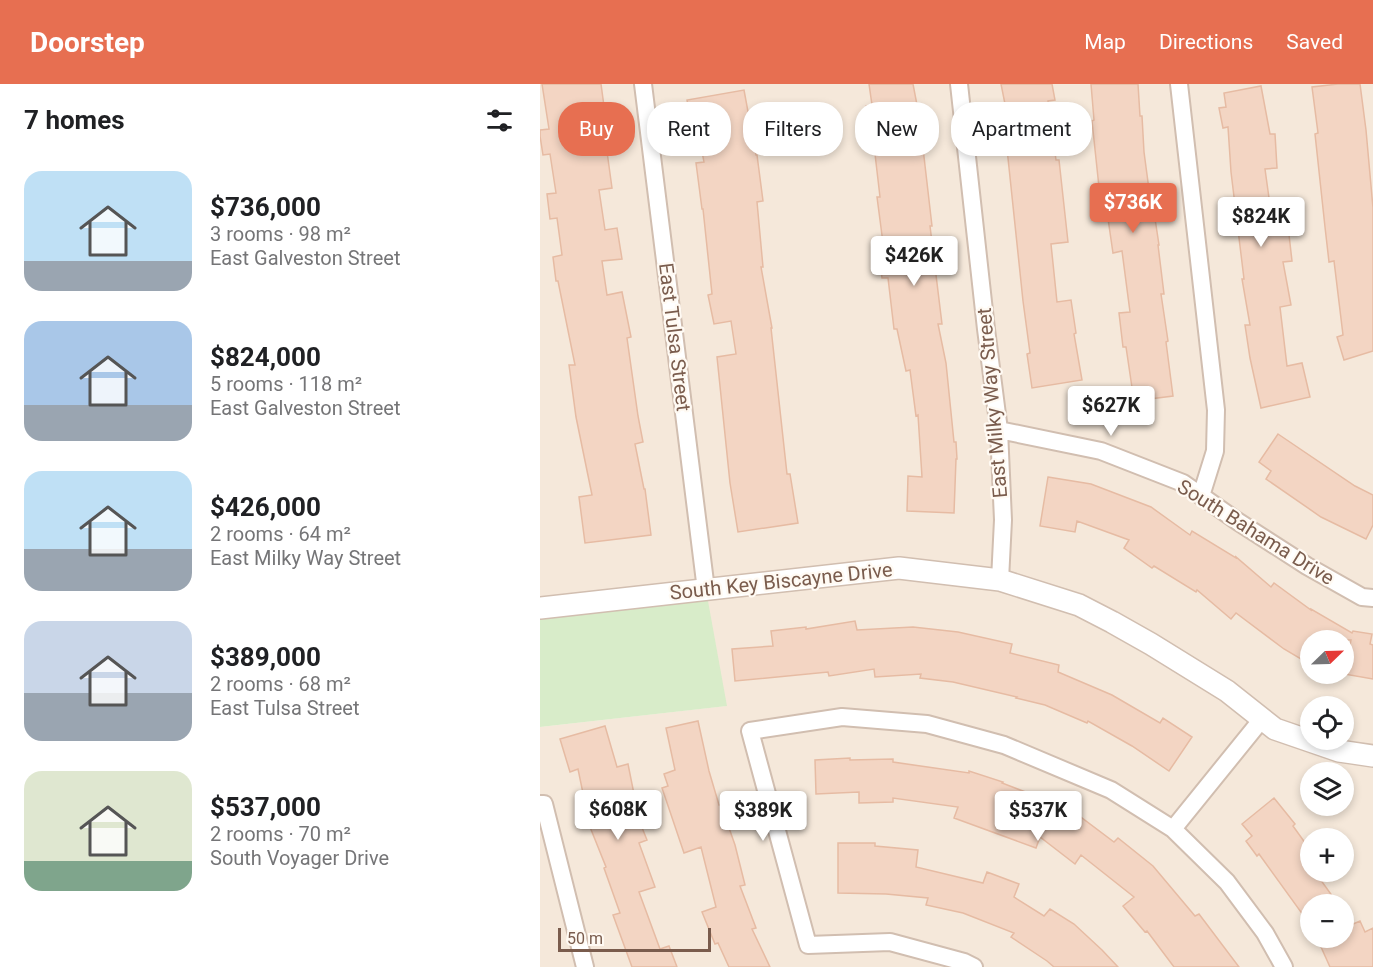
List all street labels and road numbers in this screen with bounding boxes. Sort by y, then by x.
street label: East Tulsa Street [654,261,696,413]
street label: East Milky Way Street [972,307,1012,499]
street label: South Bahama Drive [1173,474,1339,590]
street label: South Key Biscayne Drive [668,557,894,605]

